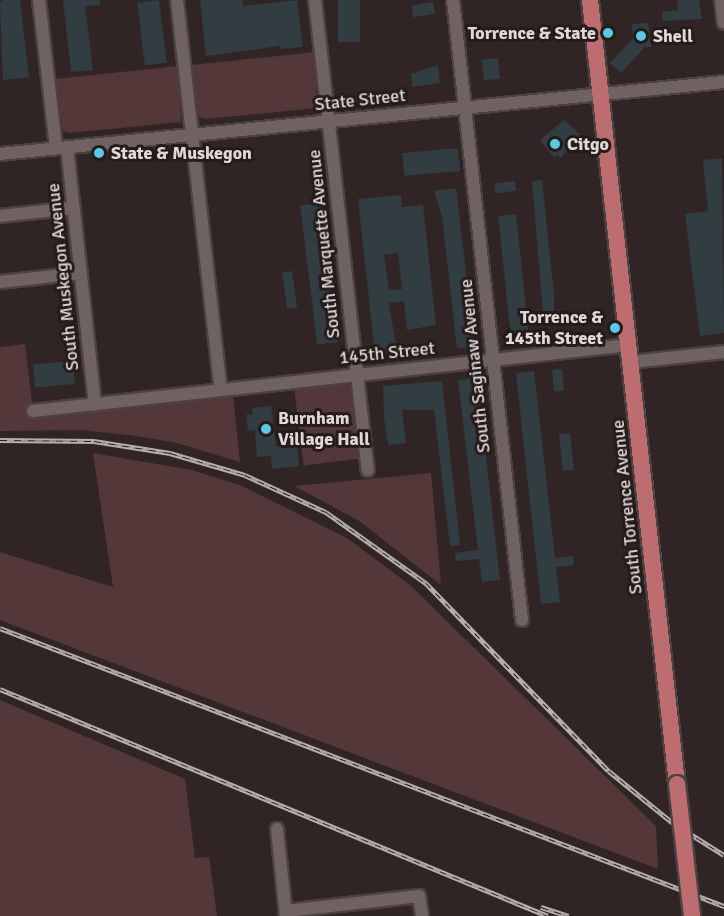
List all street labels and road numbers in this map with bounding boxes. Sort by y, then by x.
street label: State Street [314,84,406,116]
street label: South Marquette Avenue [303,149,345,339]
street label: South Muskegon Avenue [42,182,84,372]
street label: South Saginaw Avenue [455,278,495,454]
street label: 145th Street [338,337,436,369]
street label: South Torrence Avenue [607,419,647,595]

